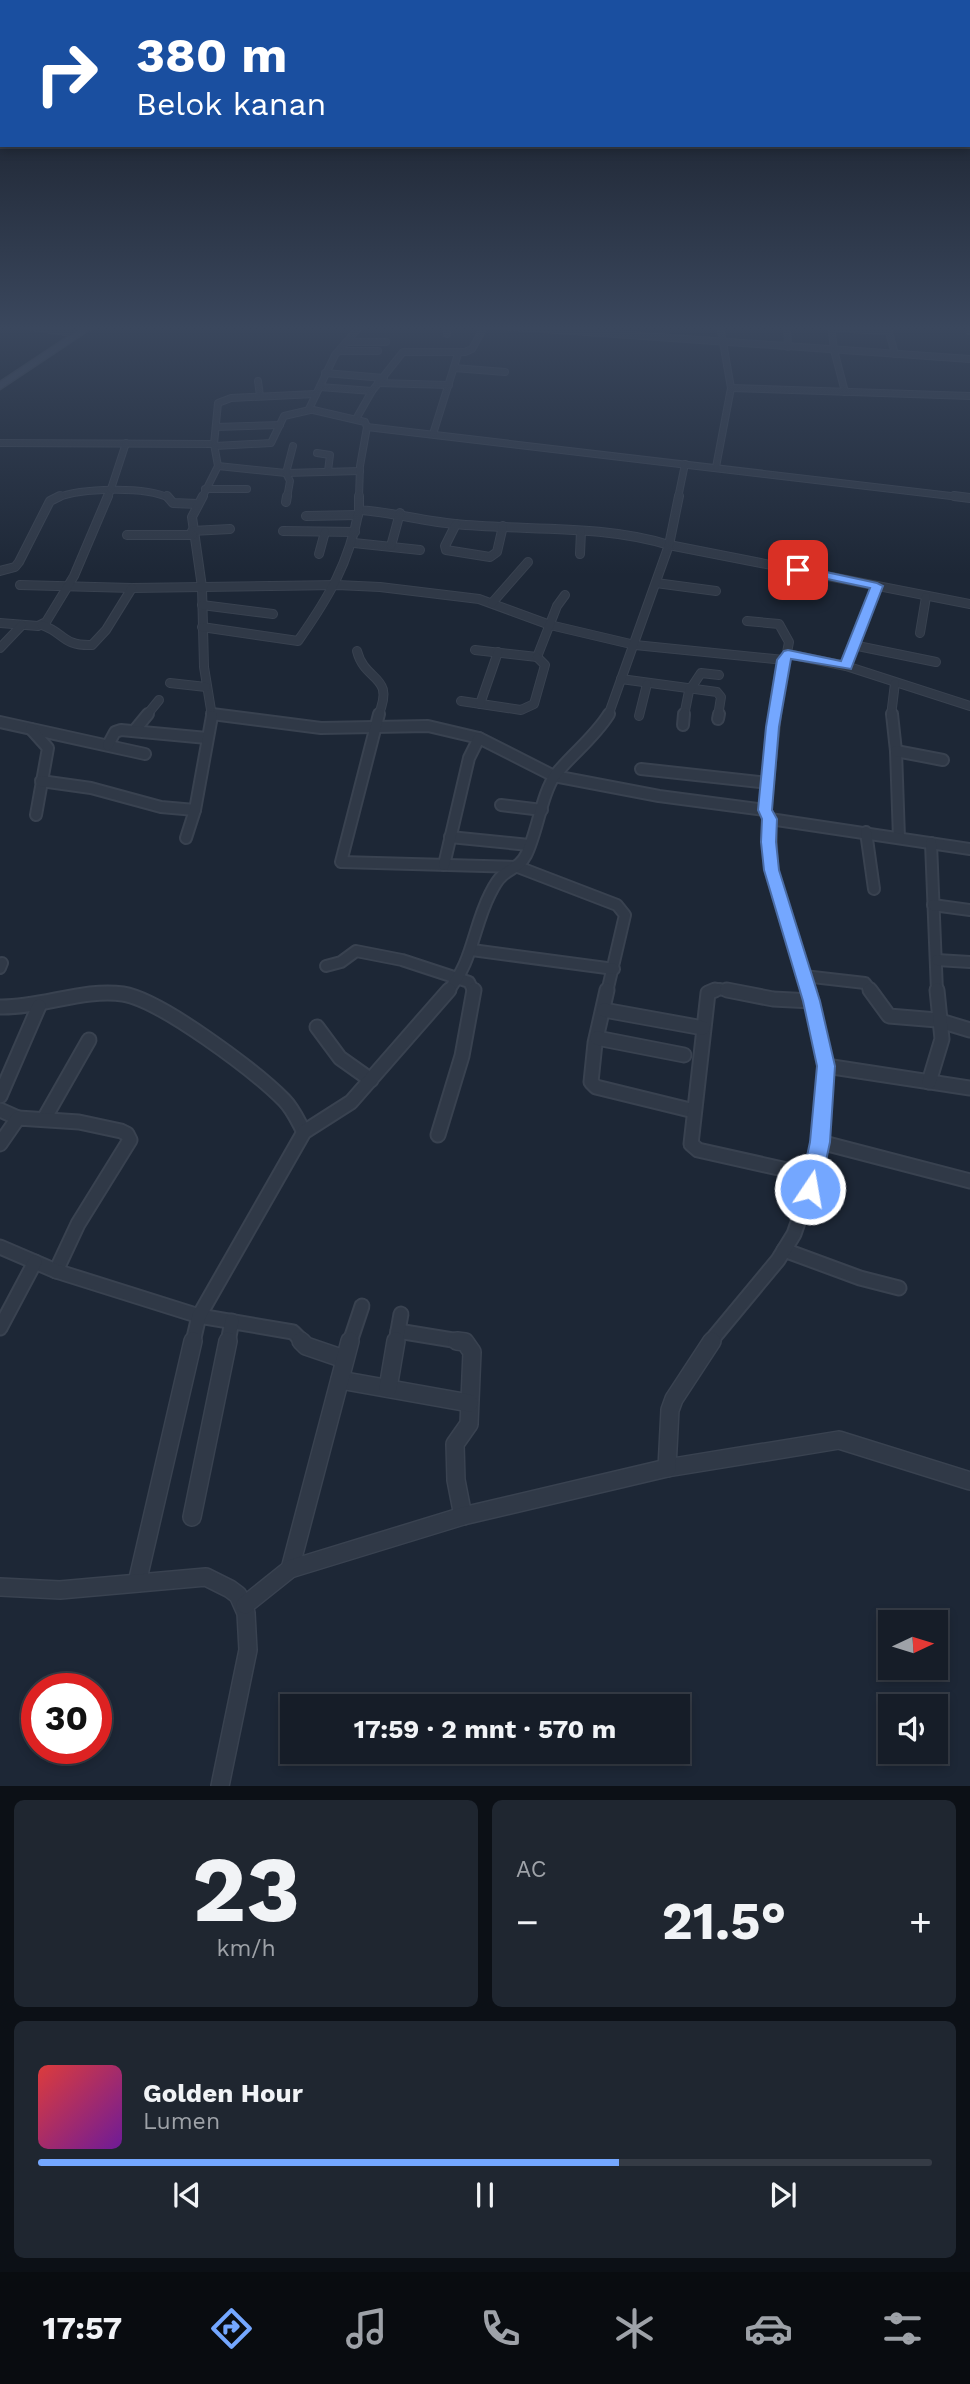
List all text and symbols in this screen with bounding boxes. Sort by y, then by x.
text: 380 m [136,26,287,84]
icon: right [21,28,112,119]
text: Belok kanan [136,85,326,123]
pin [768,540,828,600]
icon: arrive [779,551,817,589]
position arrow [773,1152,847,1226]
north arrow [878,1610,948,1680]
map controls [878,1610,948,1764]
speed limit sign: 30 [21,1673,112,1764]
button: sound [878,1694,948,1764]
text: 17:59 · 2 mnt · 570 m [354,1714,616,1744]
text: 23 [192,1836,300,1943]
text: AC [516,1856,546,1883]
text: 21.5° [662,1891,786,1952]
text: − [516,1900,539,1944]
text: + [909,1900,932,1944]
text: km/h [216,1935,276,1962]
text: Golden Hour [143,2078,303,2108]
text: Lumen [143,2108,220,2135]
icon: previous [168,2176,206,2214]
icon: pause [466,2176,504,2214]
icon: next [764,2176,802,2214]
icon: directions [207,2304,256,2353]
icon: music [342,2304,391,2353]
icon: phone [476,2304,525,2353]
icon: climate [610,2304,659,2353]
icon: car [744,2304,793,2353]
icon: filters [878,2304,927,2353]
text: 17:57 [43,2309,122,2347]

